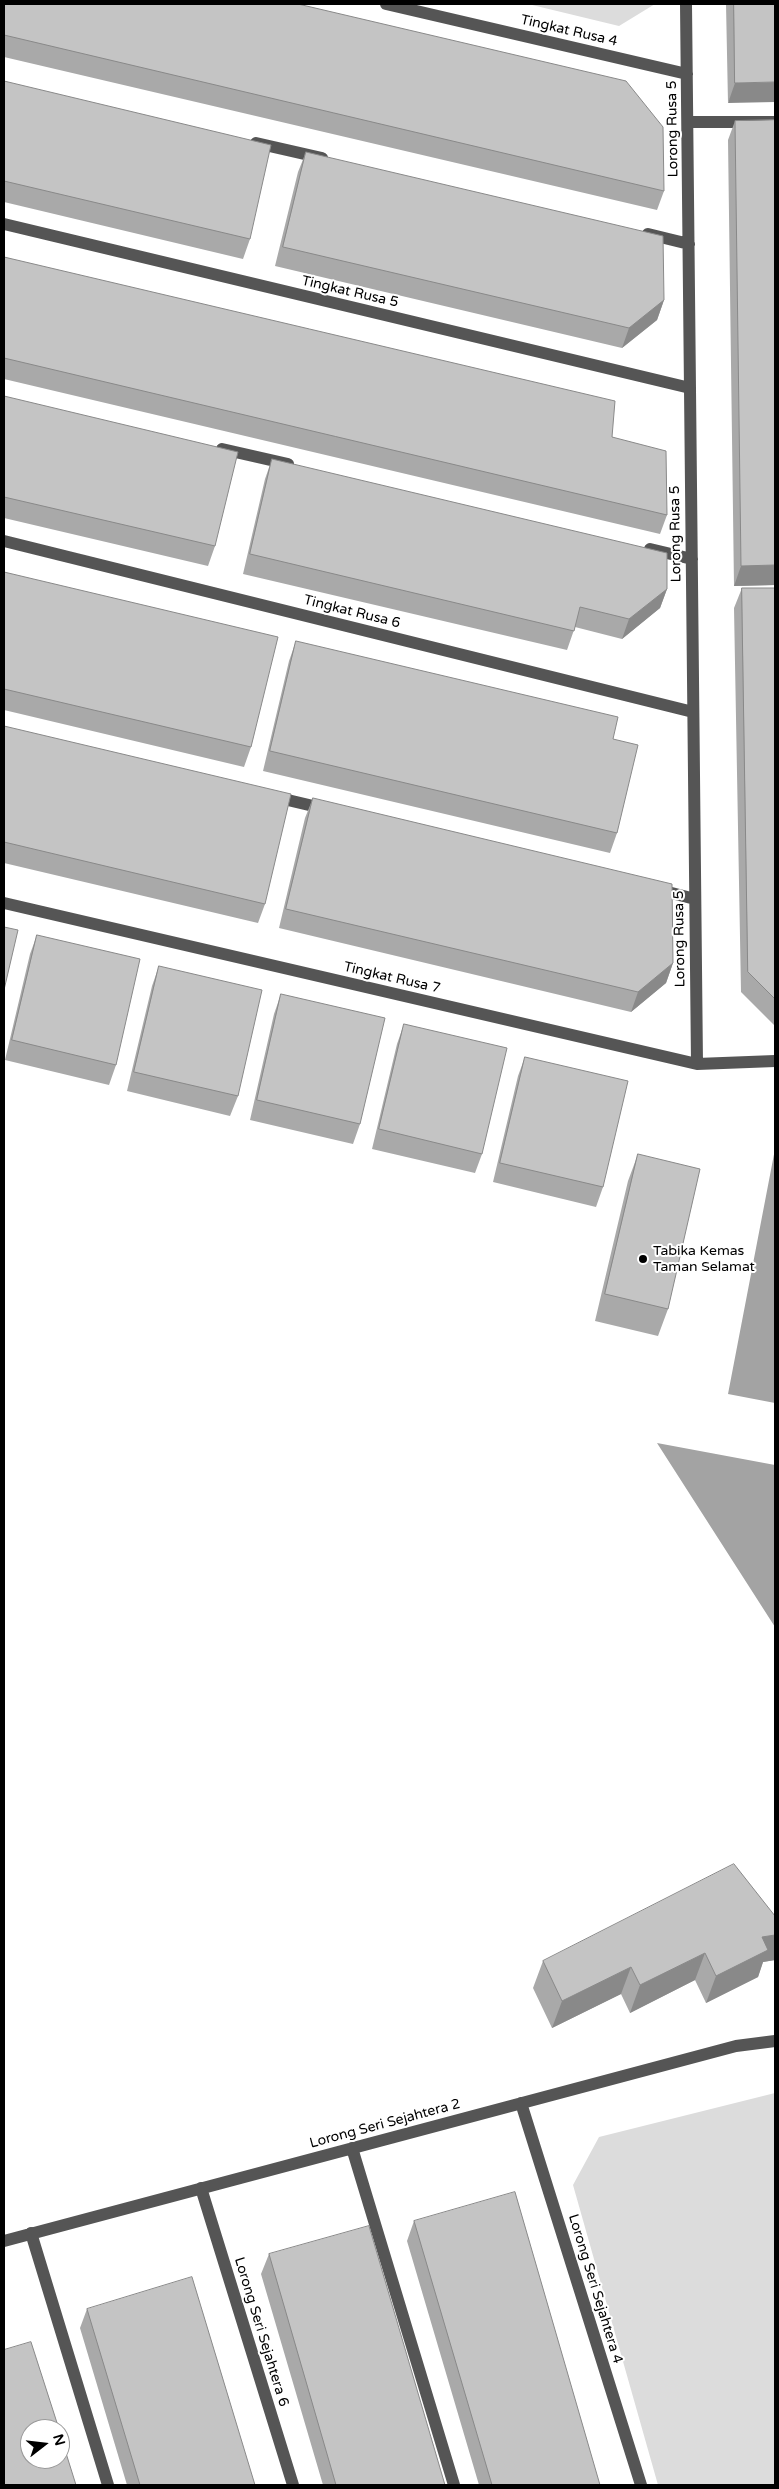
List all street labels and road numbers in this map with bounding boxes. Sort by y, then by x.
street label: Tingkat Rusa 4 [519,12,619,50]
street label: Lorong Rusa 5 [664,80,682,178]
street label: Tingkat Rusa 5 [300,273,400,311]
street label: Lorong Rusa 5 [667,485,685,583]
street label: Tingkat Rusa 6 [302,592,402,632]
street label: Lorong Rusa 5 [671,890,689,988]
street label: Tingkat Rusa 7 [342,959,442,997]
street label: Lorong Seri Sejahtera 2 [308,2096,462,2152]
street label: Lorong Seri Sejahtera 4 [564,2212,626,2366]
street label: Lorong Seri Sejahtera 6 [230,2255,292,2409]

